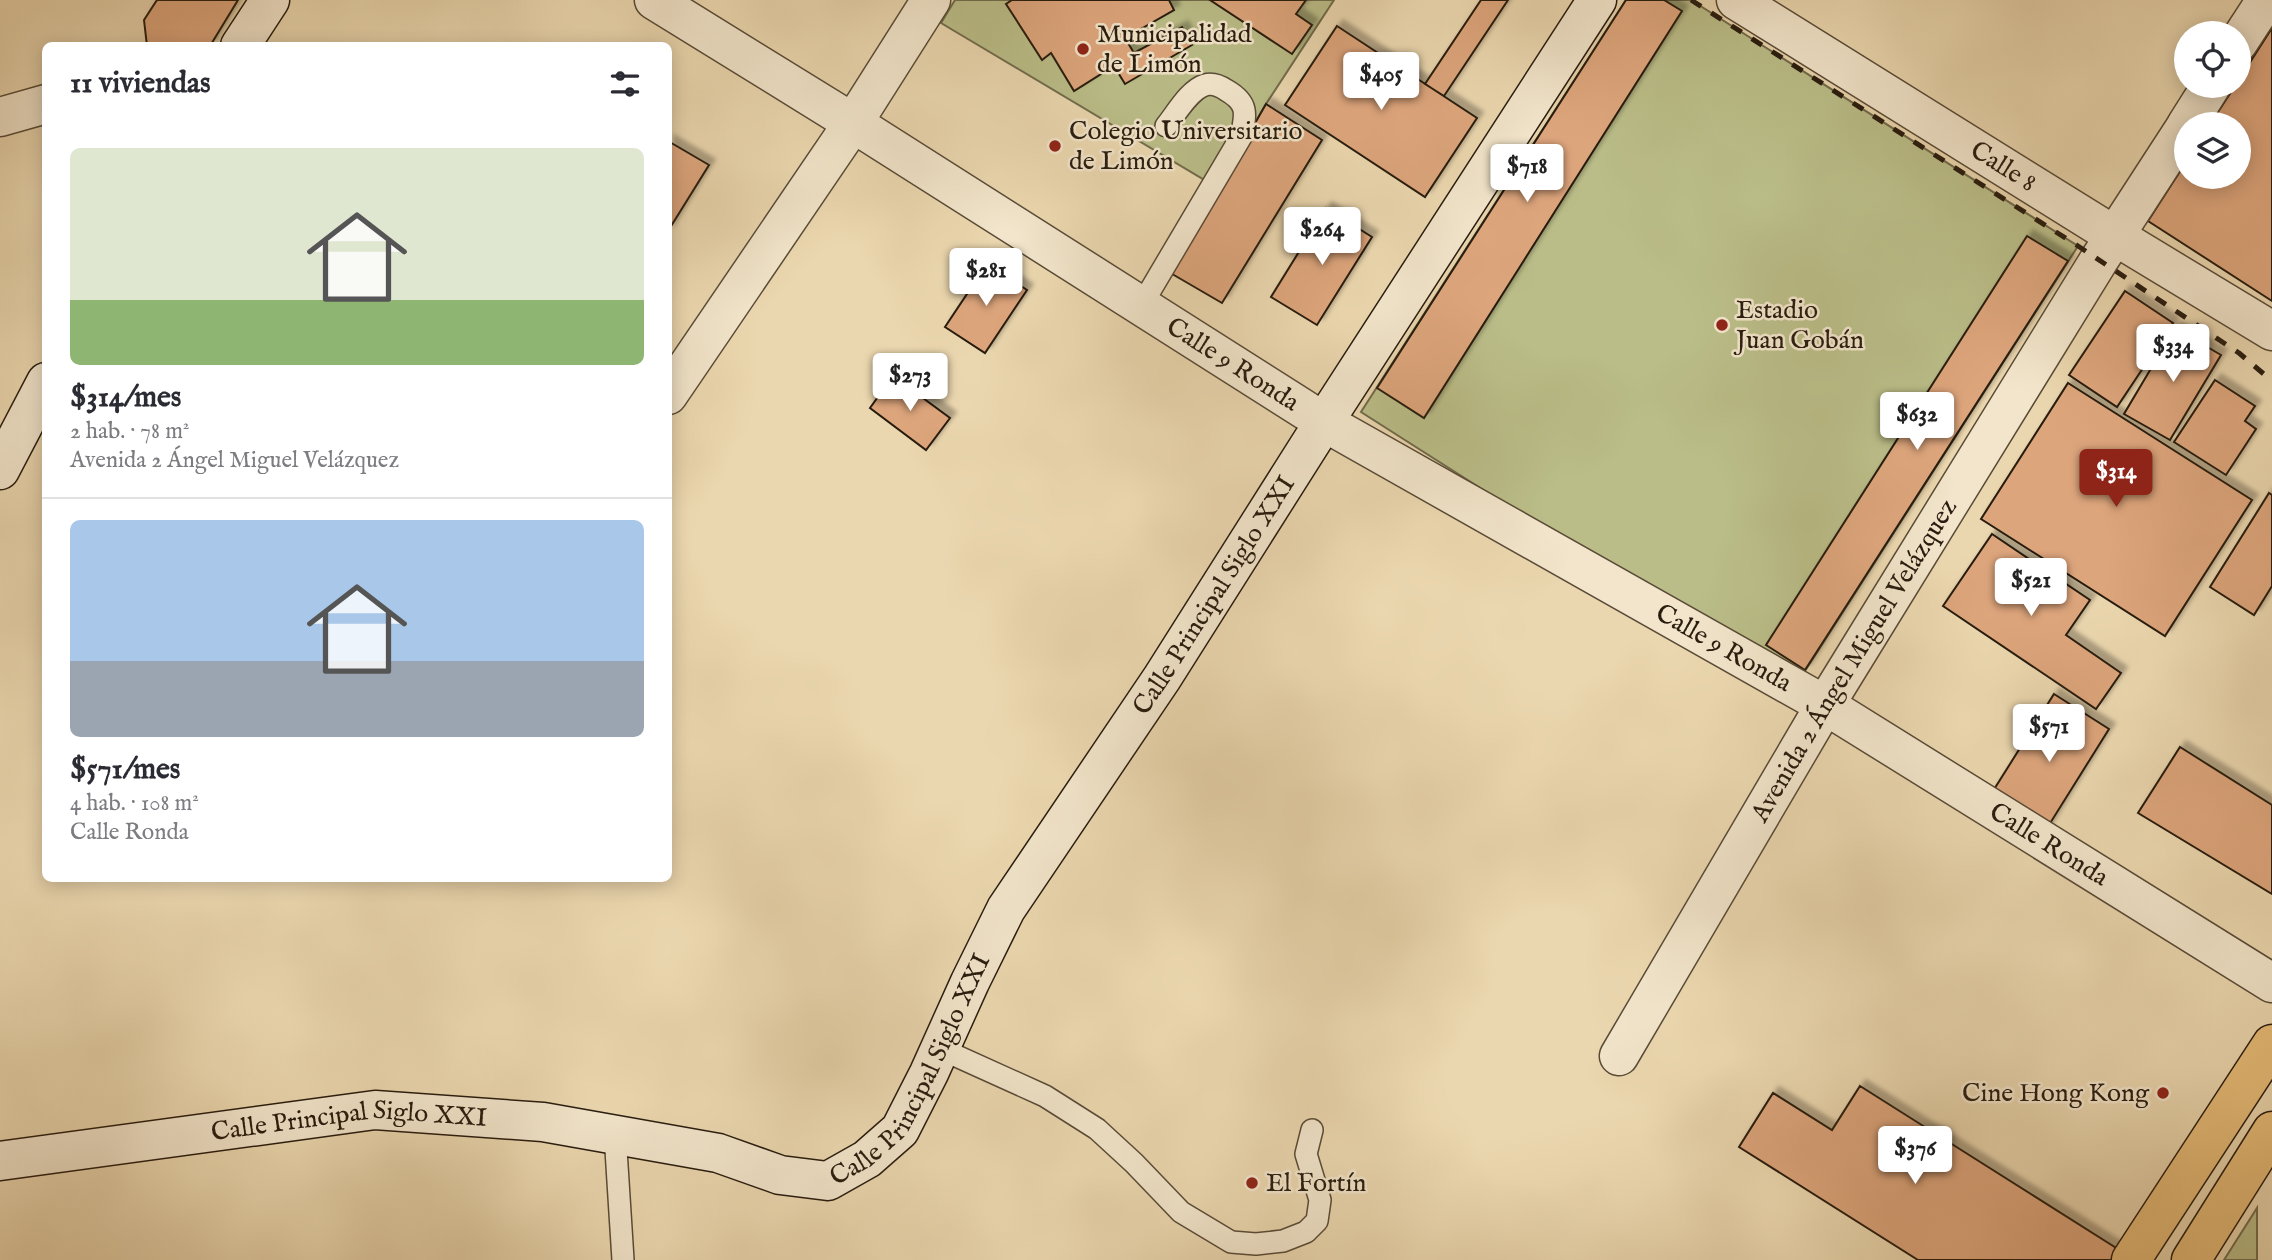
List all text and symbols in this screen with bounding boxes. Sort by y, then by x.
place label: Municipalidad de Limón [1097,18,1252,81]
map controls [2174,21,2251,189]
button: locate [2174,21,2251,98]
marker: Municipalidad de Limón [1075,41,1091,57]
pin: $405 [1340,52,1422,112]
text: $405 [1359,60,1403,89]
text: 11 viviendas [70,65,211,103]
icon: filters [606,65,644,103]
button: layers [2174,112,2251,189]
place label: Colegio Universitario de Limón [1069,115,1303,178]
street label: Calle 8 [1964,134,2043,199]
marker: Colegio Universitario de Limón [1047,138,1063,154]
pin: $718 [1486,144,1568,204]
text: $718 [1506,152,1548,181]
icon: home [294,194,420,320]
pin: $264 [1281,208,1363,267]
text: $264 [1300,215,1344,244]
pin: $281 [945,248,1027,308]
text: $281 [965,256,1007,285]
place label: Estadio Juan Gobán [1733,294,1864,357]
street label: Calle 9 Ronda [1160,310,1306,419]
marker: Estadio Juan Gobán [1714,317,1730,333]
pin: $334 [2132,324,2214,384]
text: $334 [2152,332,2194,361]
pin: $273 [869,354,951,413]
text: $273 [889,361,931,390]
text: $314/mes [70,379,181,417]
pin: $632 [1876,392,1958,452]
text: $632 [1896,400,1938,429]
text: 2 hab. · 78 m² [70,417,189,446]
text: Avenida 2 Ángel Miguel Velázquez [70,446,399,475]
pin: $314 [2075,449,2157,509]
text: $314 [2095,457,2137,486]
street label: Calle Principal Siglo XXI [1125,469,1302,721]
street label: Avenida 2 Ángel Miguel Velázquez [1743,493,1964,829]
pin: $521 [1990,558,2072,618]
icon: home [294,566,420,692]
text: $521 [2011,566,2051,595]
street label: Calle 9 Ronda [1650,596,1798,700]
pin: $571 [2008,704,2090,764]
text: $571 [2029,712,2069,741]
text: $571/mes [70,751,180,789]
text: 4 hab. · 108 m² [70,789,199,818]
street label: Calle Ronda [1983,795,2115,894]
text: Calle Ronda [70,818,189,847]
street label: Calle Principal Siglo XXI [824,948,998,1193]
place label: Cine Hong Kong [1962,1077,2150,1110]
marker: Cine Hong Kong [2155,1085,2171,1101]
street label: Calle Principal Siglo XXI [209,1093,488,1149]
pin: $376 [1874,1126,1956,1186]
text: $376 [1894,1134,1936,1163]
place label: El Fortín [1266,1167,1366,1200]
marker: El Fortín [1244,1175,1260,1191]

